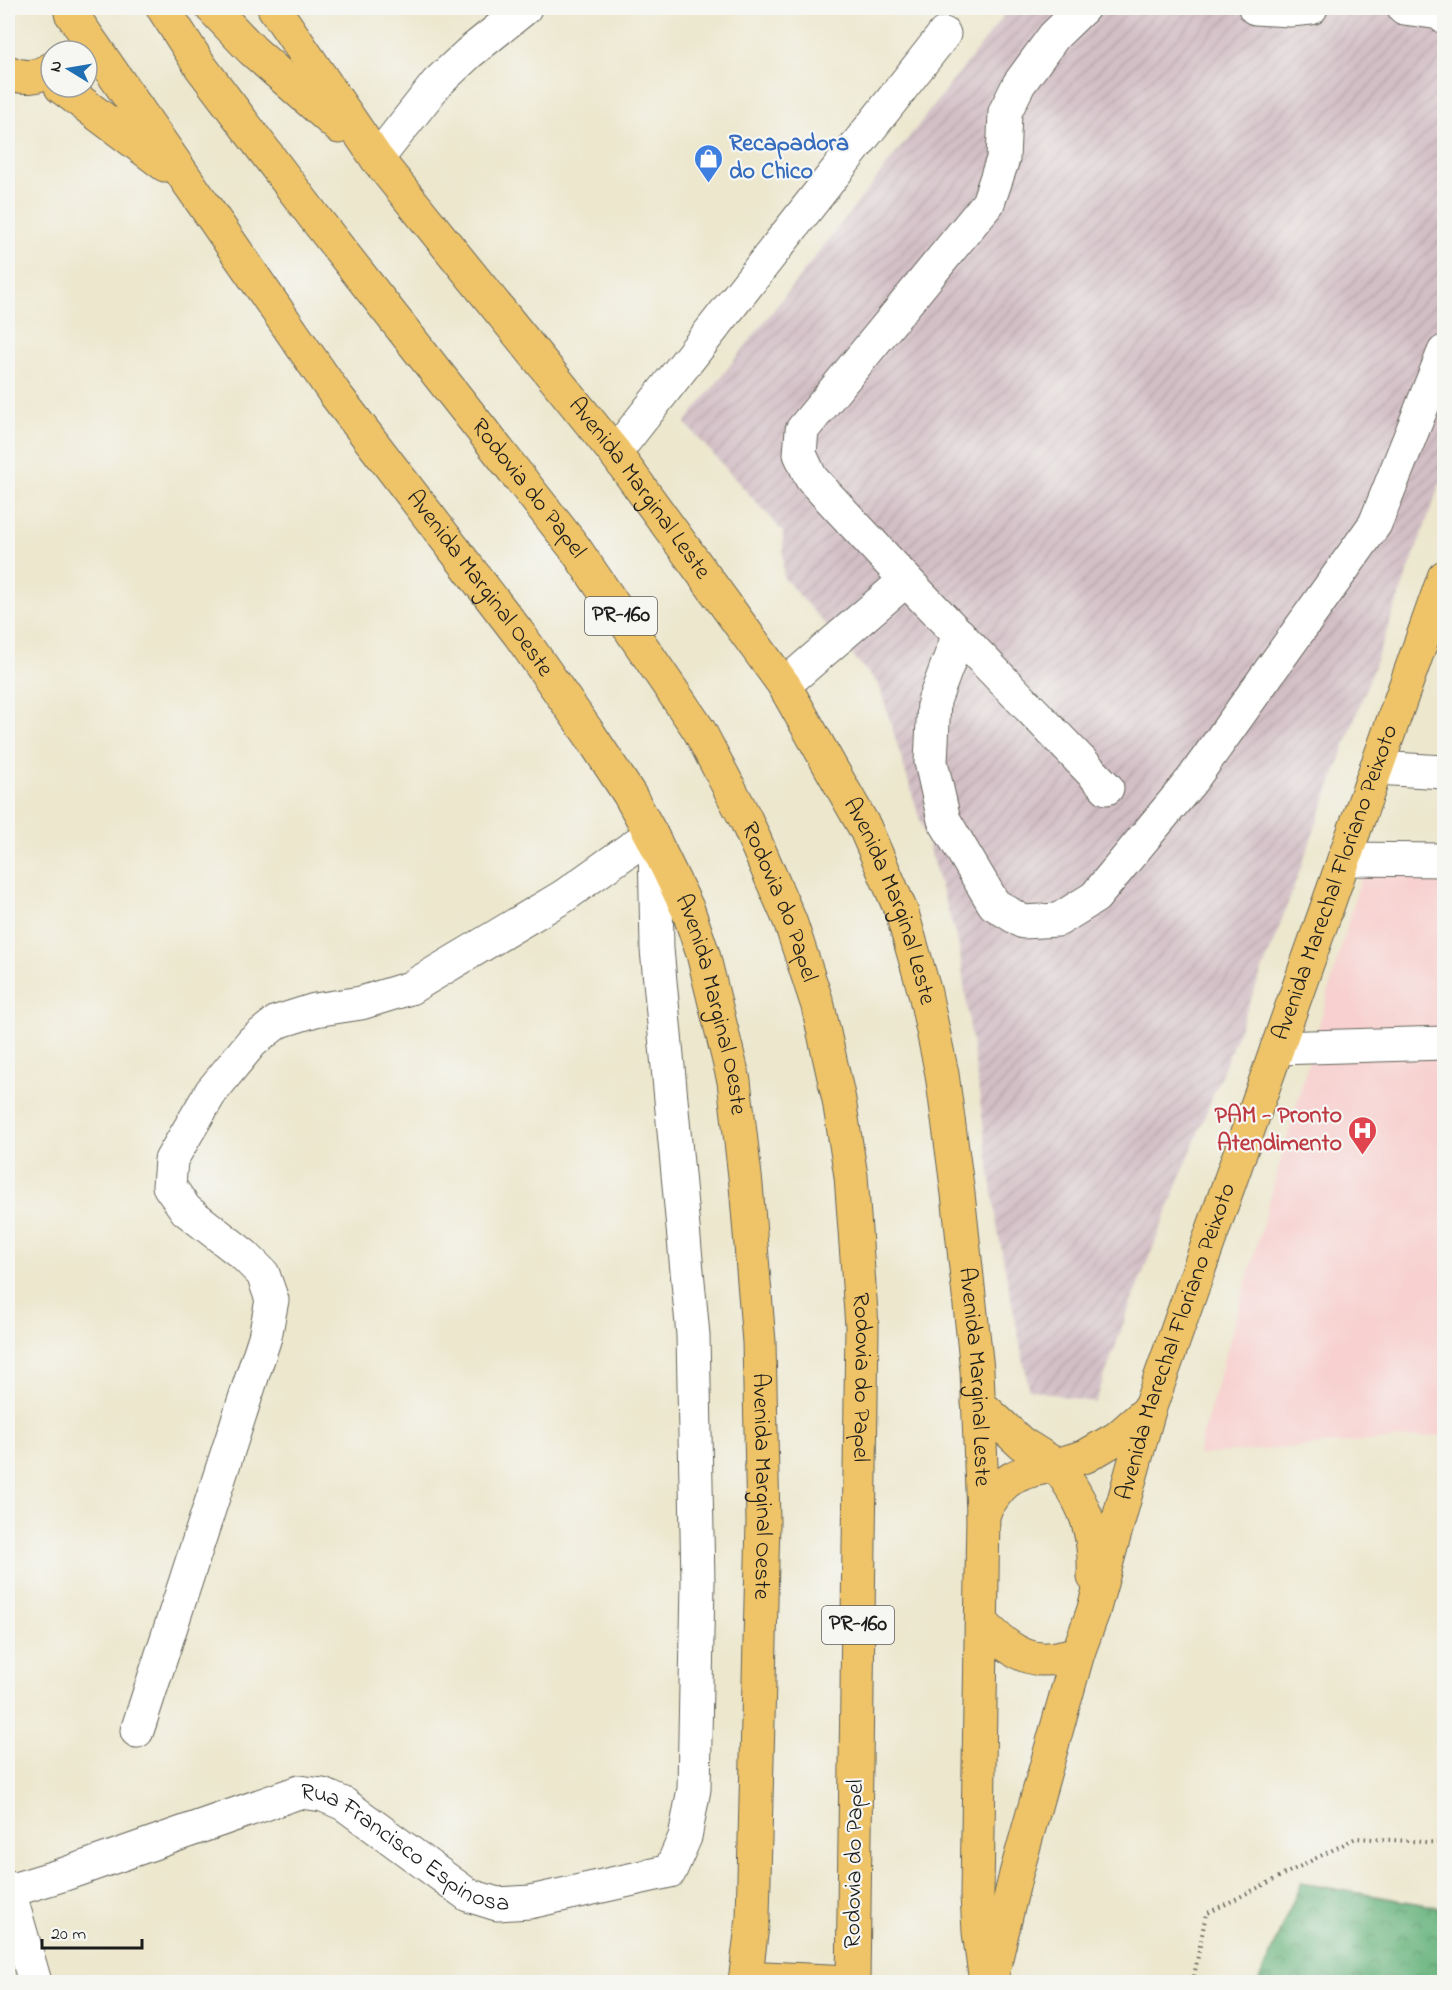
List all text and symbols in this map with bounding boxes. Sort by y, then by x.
north arrow [39,39,99,99]
text: N [43,59,69,74]
place label: Recapadora do Chico [729,127,849,190]
shop icon: Recapadora do Chico [692,142,724,184]
street label: Avenida Marginal Leste [559,390,719,587]
street label: Rodovia do Papel [462,411,594,566]
street label: Avenida Marginal Oeste [397,483,562,685]
road number: PR-160 [585,597,657,635]
street label: Avenida Marechal Floriano Peixoto [1264,720,1408,1045]
street label: Avenida Marginal Leste [834,791,945,1008]
street label: Rodovia do Papel [732,817,826,987]
street label: Avenida Marginal Oeste [665,888,755,1117]
place label: PAM - Pronto Atendimento [1214,1099,1342,1162]
hospital icon: PAM - Pronto Atendimento [1347,1114,1379,1156]
street label: Avenida Marechal Floriano Peixoto [1107,1178,1246,1504]
street label: Avenida Marginal Leste [949,1266,999,1488]
street label: Rodovia do Papel [842,1291,880,1462]
street label: Avenida Marginal Oeste [742,1372,781,1600]
road number: PR-160 [822,1606,894,1644]
street label: Rua Francisco Espinosa [298,1775,510,1922]
street label: Rodovia do Papel [836,1779,874,1949]
scale bar [42,1912,142,1950]
text: 20 m [51,1922,86,1948]

